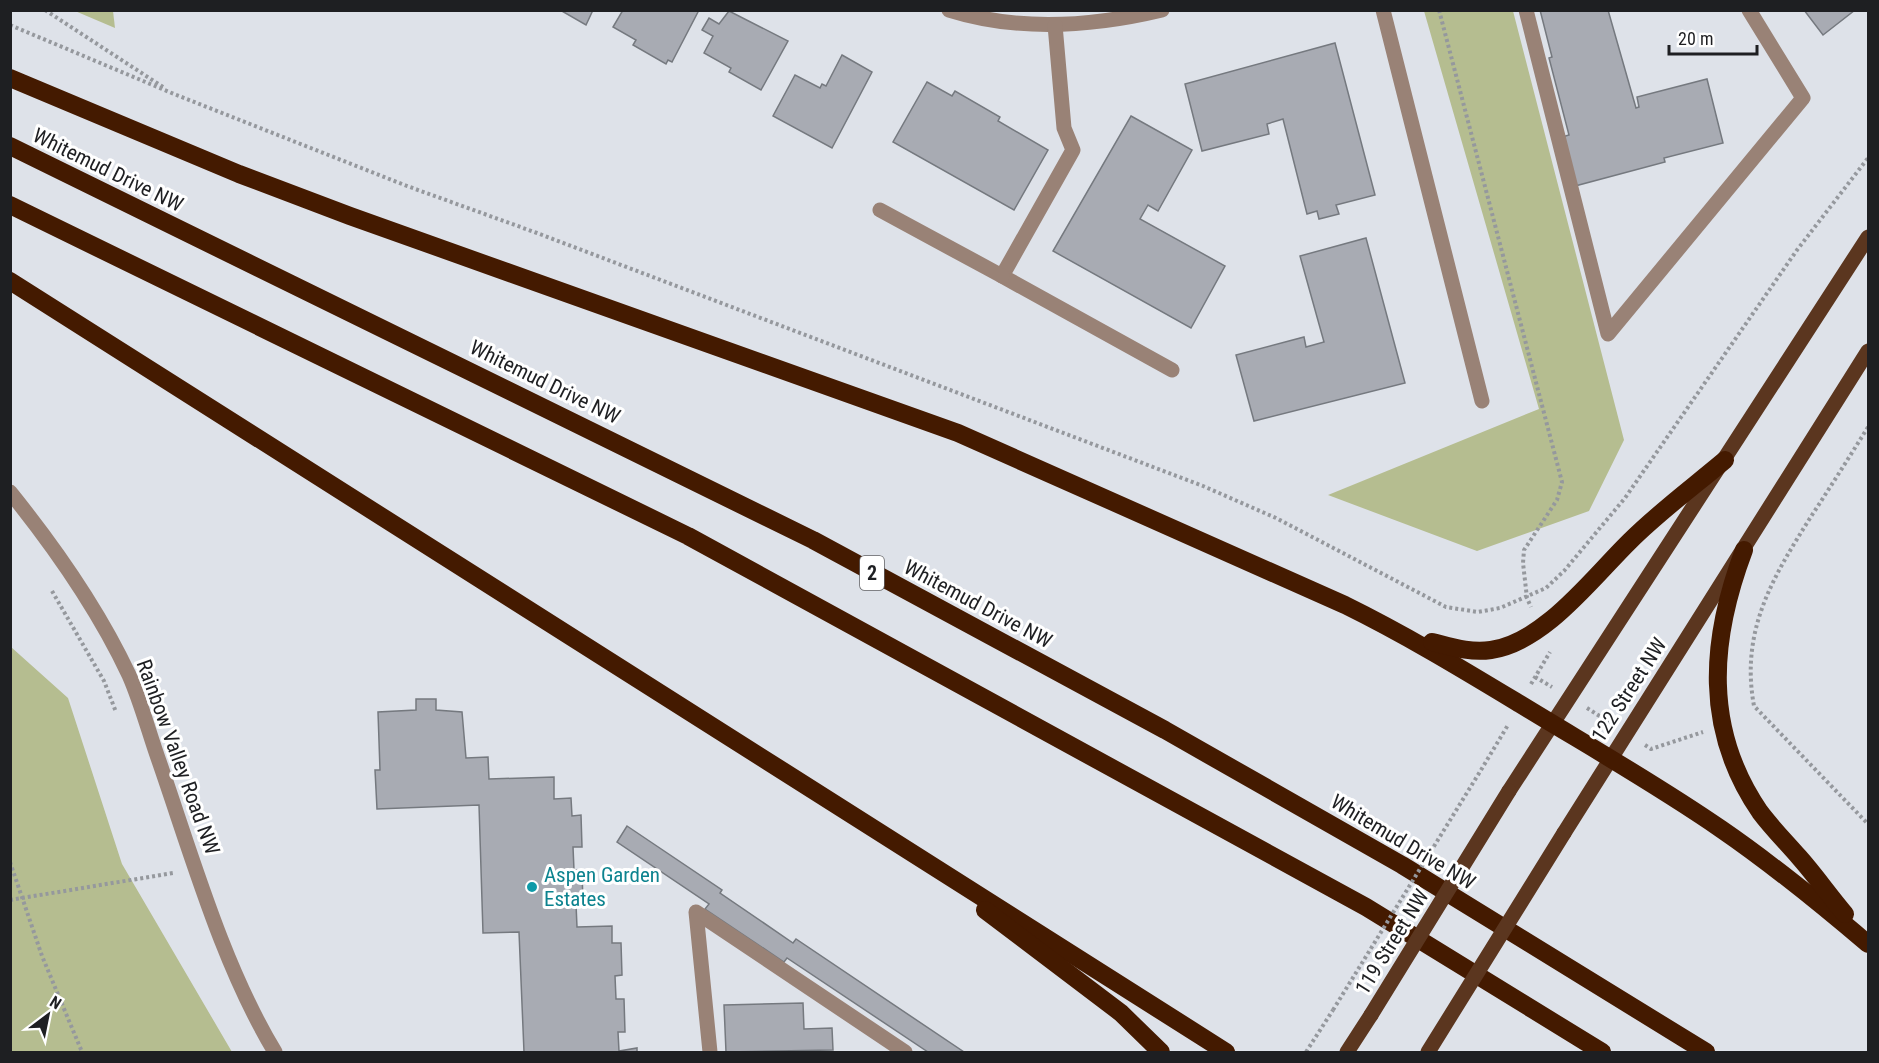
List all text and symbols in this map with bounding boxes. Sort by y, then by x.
scale bar [1669,18,1758,56]
text: 20 m [1678,28,1713,49]
street label: Whitemud Drive NW [29,123,187,217]
street label: Whitemud Drive NW [466,335,624,429]
street label: Whitemud Drive NW [900,555,1056,653]
road number: 2 [860,556,884,590]
street label: 122 Street NW [1587,634,1671,746]
street label: Rainbow Valley Road NW [132,656,224,858]
street label: Whitemud Drive NW [1327,789,1479,895]
place label: Aspen Garden Estates [544,863,660,911]
marker: Aspen Garden Estates [525,880,539,894]
street label: 119 Street NW [1350,885,1434,999]
north arrow [18,985,78,1045]
text: N [46,992,65,1013]

